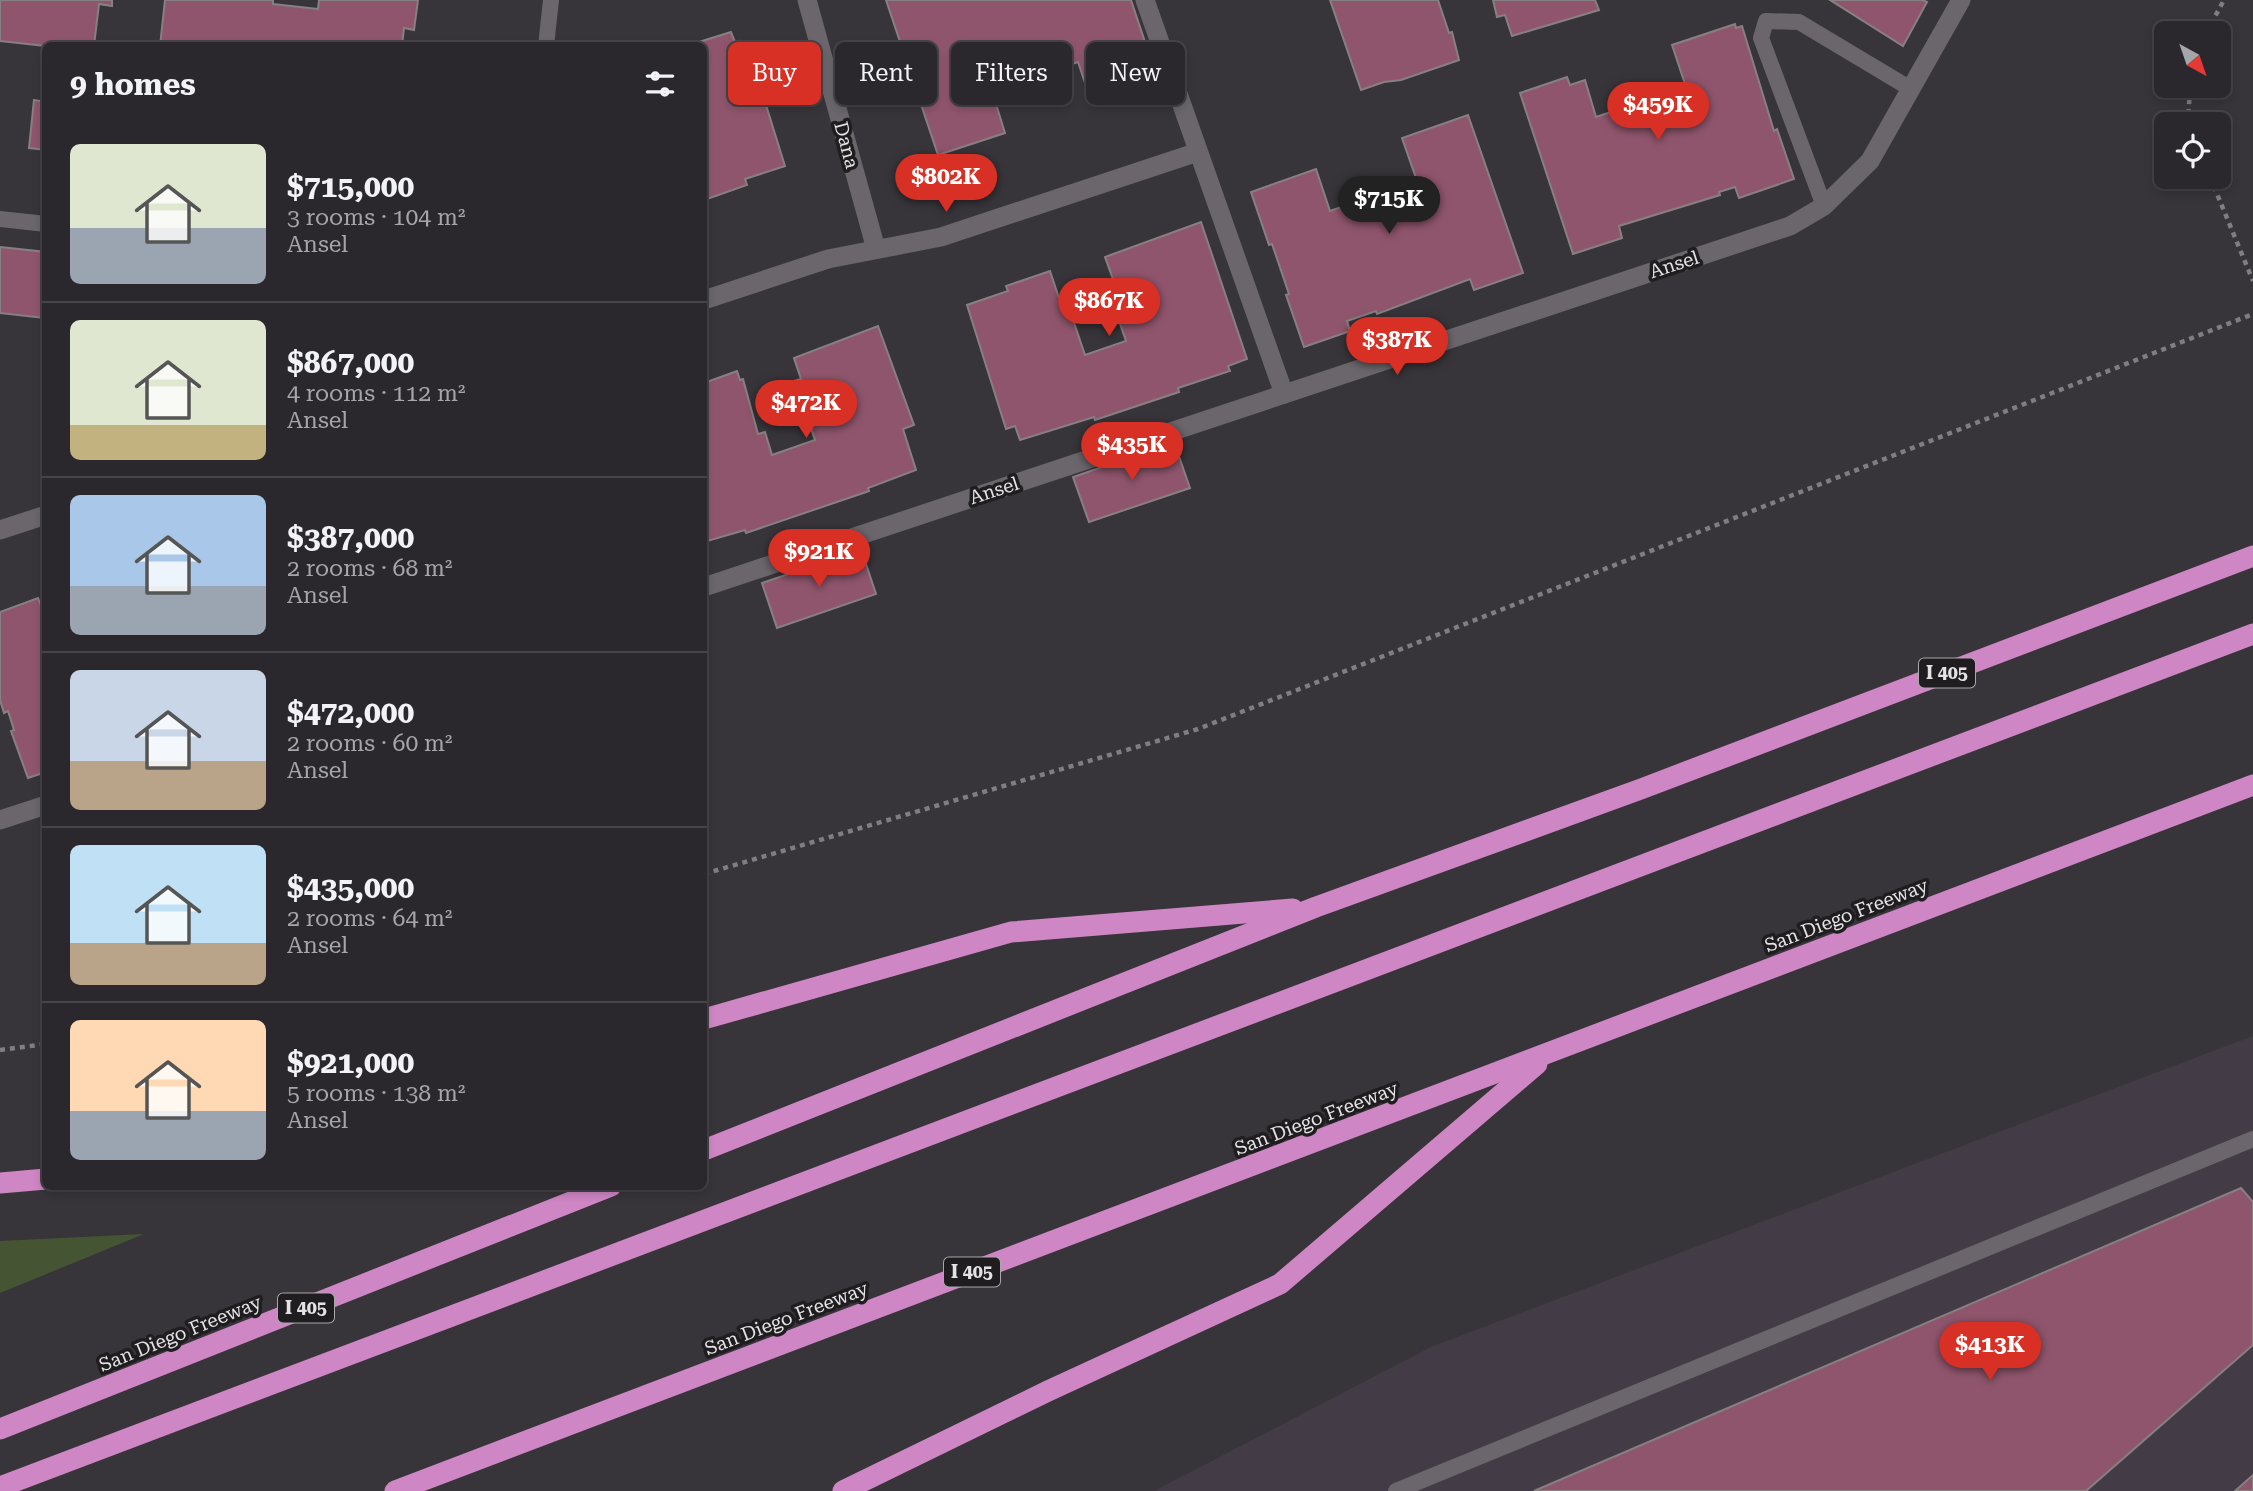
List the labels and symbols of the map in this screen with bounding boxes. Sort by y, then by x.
north arrow [2154,21,2231,98]
pin: $459K [1609,82,1707,142]
street label: Dana [829,119,864,172]
pin: $802K [897,154,995,214]
pin: $715K [1340,176,1438,236]
street label: Ansel [1647,246,1702,283]
pin: $867K [1060,278,1158,338]
pin: $387K [1348,318,1446,377]
pin: $472K [757,380,855,440]
pin: $435K [1083,422,1181,482]
street label: Ansel [967,472,1022,509]
pin: $921K [770,530,868,589]
road number: I 405 [1919,658,1975,688]
street label: San Diego Freeway [1761,873,1932,957]
street label: San Diego Freeway [1231,1076,1402,1160]
road number: I 405 [944,1258,1000,1287]
street label: San Diego Freeway [701,1276,872,1360]
street label: San Diego Freeway [96,1290,266,1377]
road number: I 405 [278,1294,334,1322]
pin: $413K [1941,1322,2039,1382]

